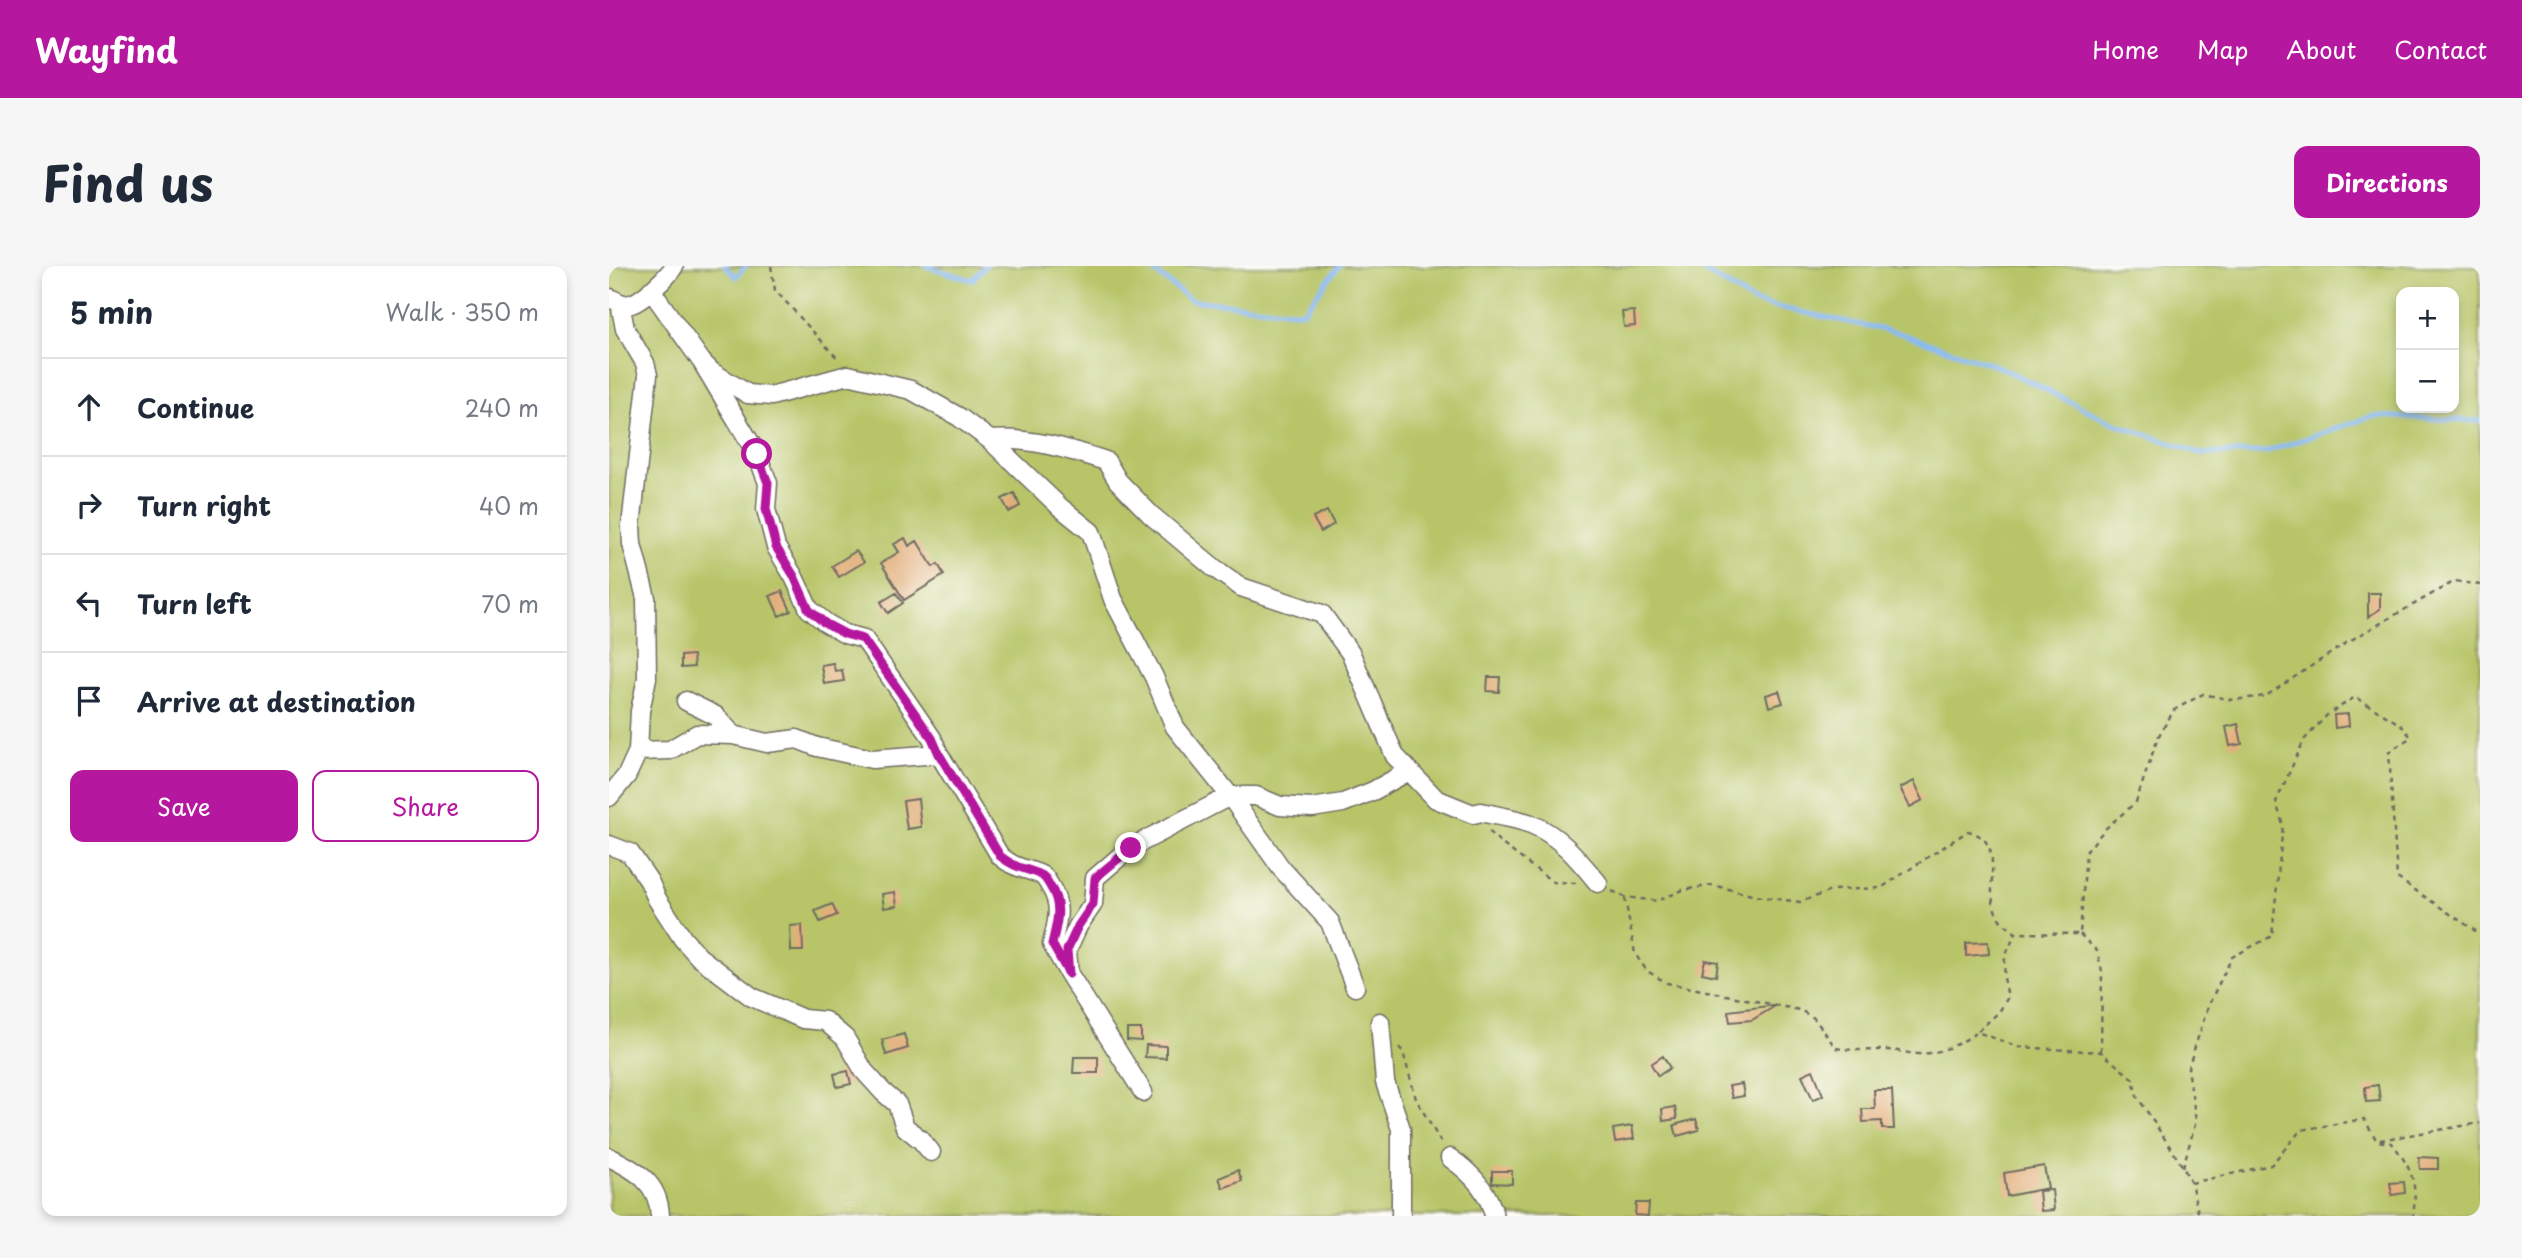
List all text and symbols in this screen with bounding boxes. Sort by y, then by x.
text: Wayfind [35,24,178,74]
text: Home [2092,31,2159,67]
text: Map [2197,31,2248,67]
text: About [2286,31,2356,67]
text: Contact [2394,31,2487,67]
text: Find us [42,145,213,219]
button: Directions [2294,146,2480,218]
map controls [2396,287,2459,413]
button: + [2396,287,2459,350]
text: 5 min [70,289,153,334]
text: Walk · 350 m [386,294,539,329]
button: − [2396,350,2459,413]
icon: ahead [70,388,108,426]
text: Continue [137,388,254,427]
text: 240 m [465,390,539,425]
route start [741,438,772,469]
icon: right [70,486,108,524]
text: Turn right [137,486,271,525]
text: 40 m [479,488,539,523]
icon: left [70,584,108,622]
text: Turn left [137,584,252,623]
text: 70 m [481,586,539,621]
icon: arrive [70,682,108,720]
text: Arrive at destination [137,682,416,721]
button: Save [70,770,298,842]
button: Share [312,770,539,842]
route end [1115,832,1146,863]

